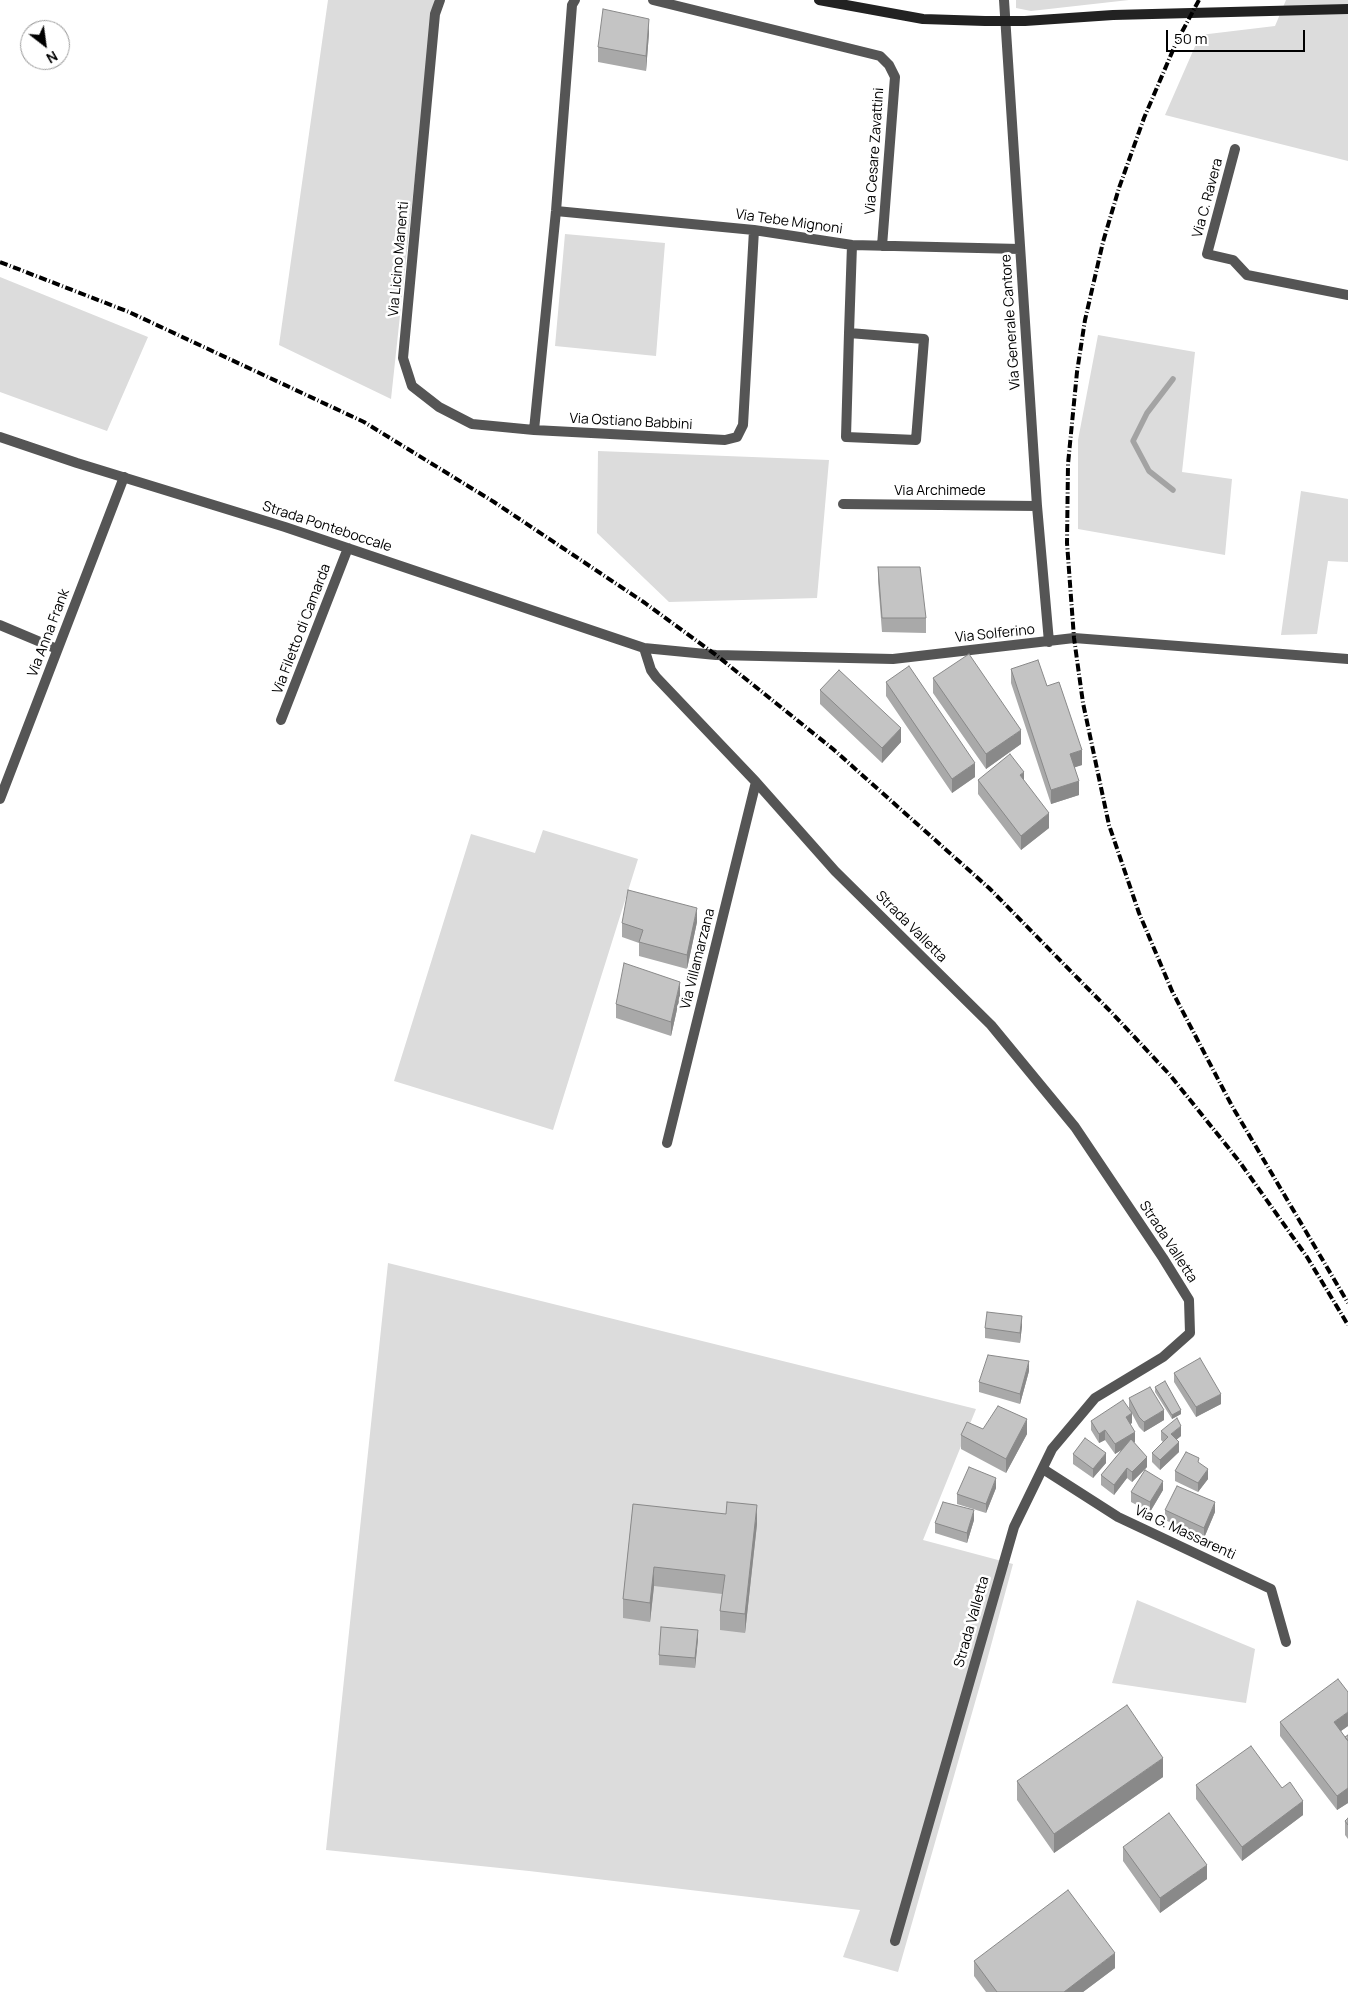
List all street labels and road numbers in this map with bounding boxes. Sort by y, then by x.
street label: Via Cesare Zavattini [862,87,888,215]
street label: Via C. Ravera [1189,156,1227,240]
street label: Via Licino Manenti [386,201,412,317]
street label: Via Tebe Mignoni [734,206,844,238]
street label: Via Generale Cantore [998,254,1024,390]
street label: Via Ostiano Babbini [569,410,693,434]
street label: Via Archimede [894,483,986,499]
street label: Strada Ponteboccale [260,498,394,556]
street label: Via Filetto di Camarda [269,562,335,696]
street label: Via Anna Frank [25,587,73,679]
street label: Via Solferino [954,621,1036,647]
street label: Strada Valletta [872,888,950,966]
street label: Via Villamarzana [677,907,719,1011]
street label: Strada Valletta [1135,1198,1201,1286]
street label: Via G. Massarenti [1132,1502,1238,1564]
street label: Strada Valletta [951,1574,993,1670]

